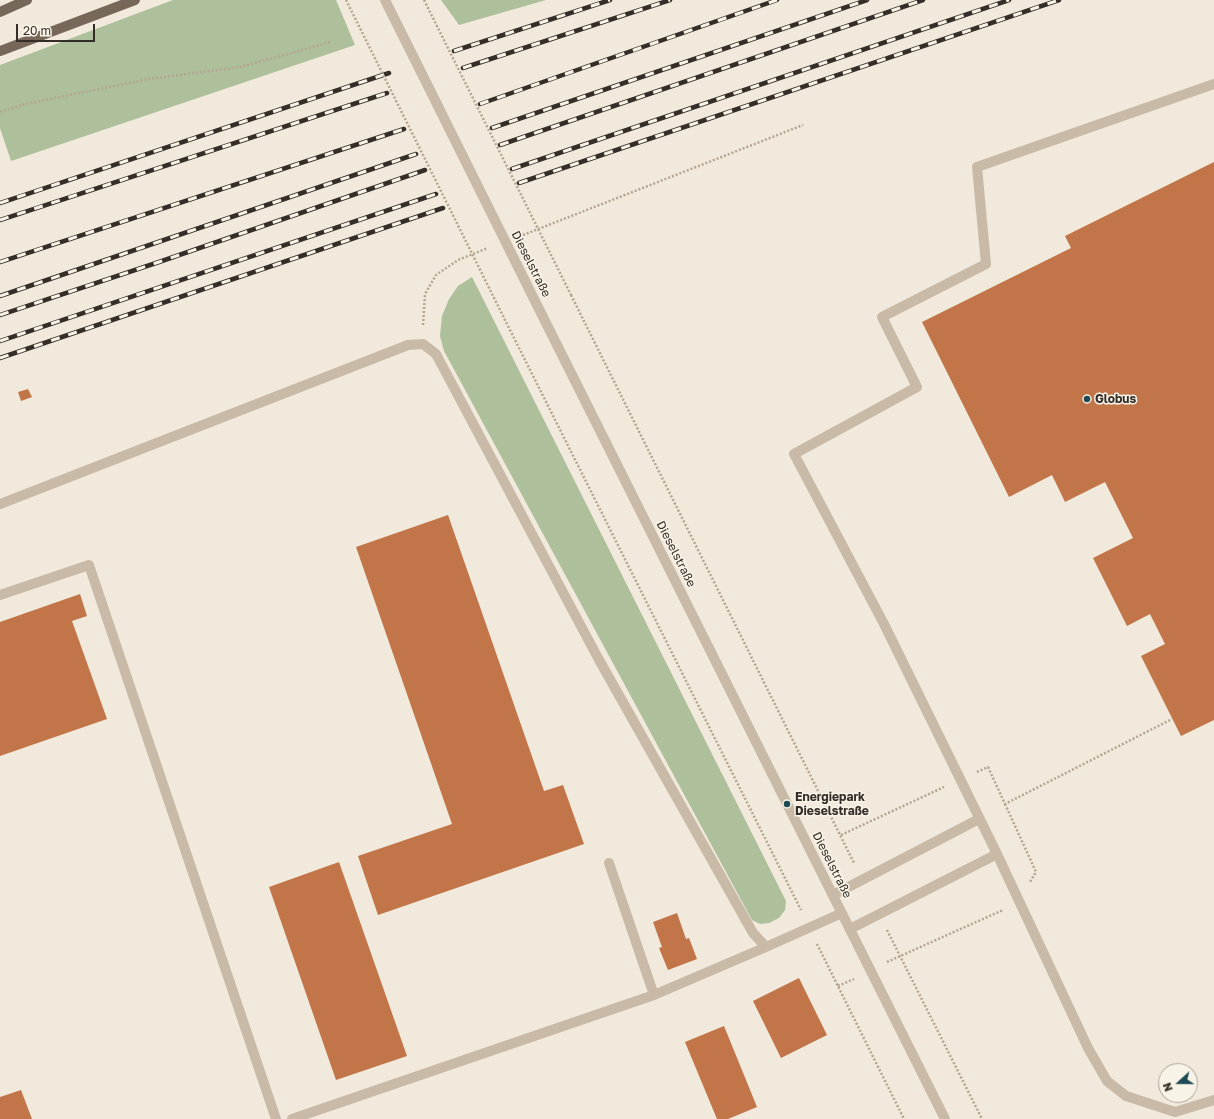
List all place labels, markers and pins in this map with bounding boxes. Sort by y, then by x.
place label: Globus [1095,392,1136,406]
marker: Globus [1082,394,1092,404]
place label: Energiepark Dieselstraße [795,790,869,818]
marker: Energiepark Dieselstraße [782,799,792,809]

